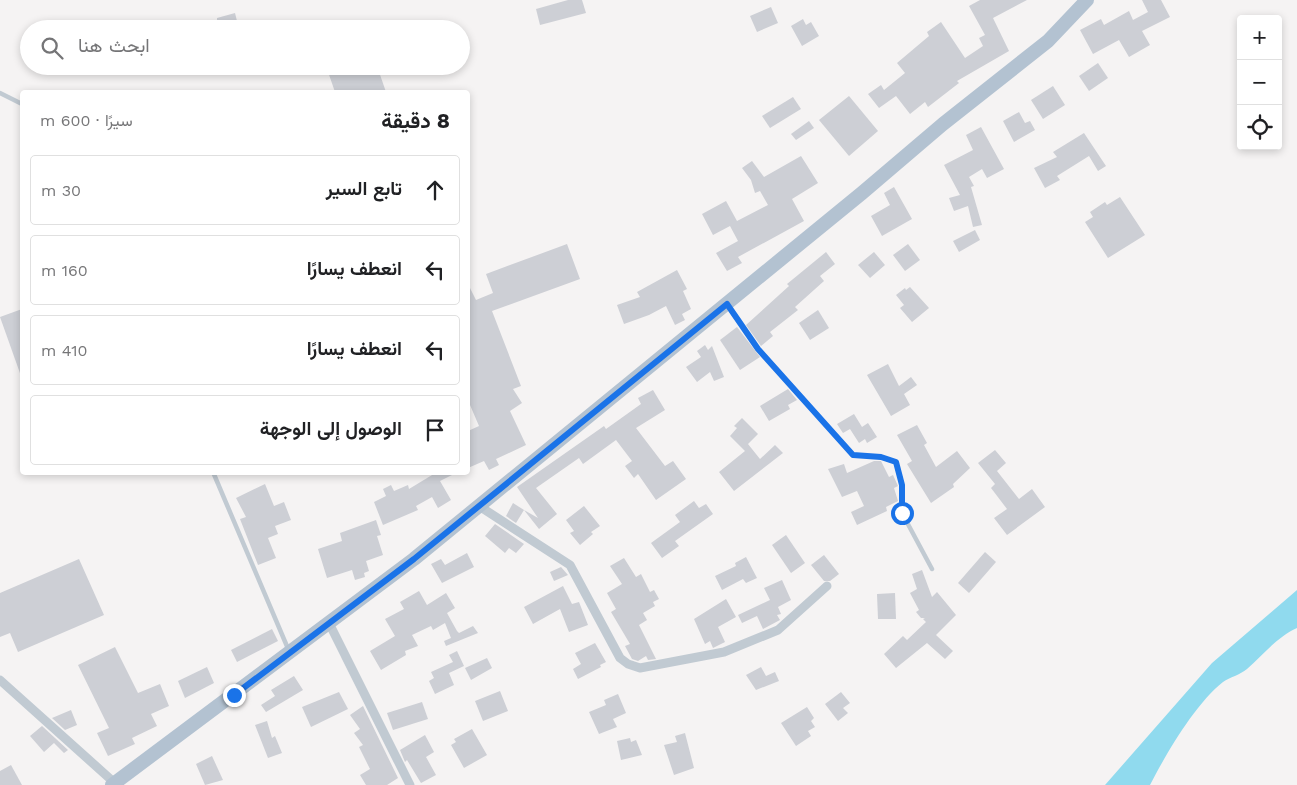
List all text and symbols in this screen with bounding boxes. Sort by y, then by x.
map controls [1237,15,1282,150]
button: + [1237,15,1282,60]
search box [20,20,470,75]
icon: search [38,34,66,62]
text: ابحث هنا [78,34,150,57]
button: − [1237,60,1282,105]
button: locate [1237,105,1282,150]
text: 8 دقيقة [381,108,450,133]
text: سيرًا · 600 m [40,111,133,130]
icon: ahead [421,176,449,204]
text: تابع السير [326,177,402,200]
text: 30 m [41,181,81,200]
icon: left [421,256,449,284]
text: انعطف يسارًا [307,257,402,280]
text: 160 m [41,261,88,280]
icon: left [421,336,449,364]
text: انعطف يسارًا [307,337,402,360]
text: 410 m [41,341,87,360]
icon: arrive [421,416,449,444]
text: الوصول إلى الوجهة [260,417,402,440]
route start [891,502,914,525]
route end [223,684,246,707]

